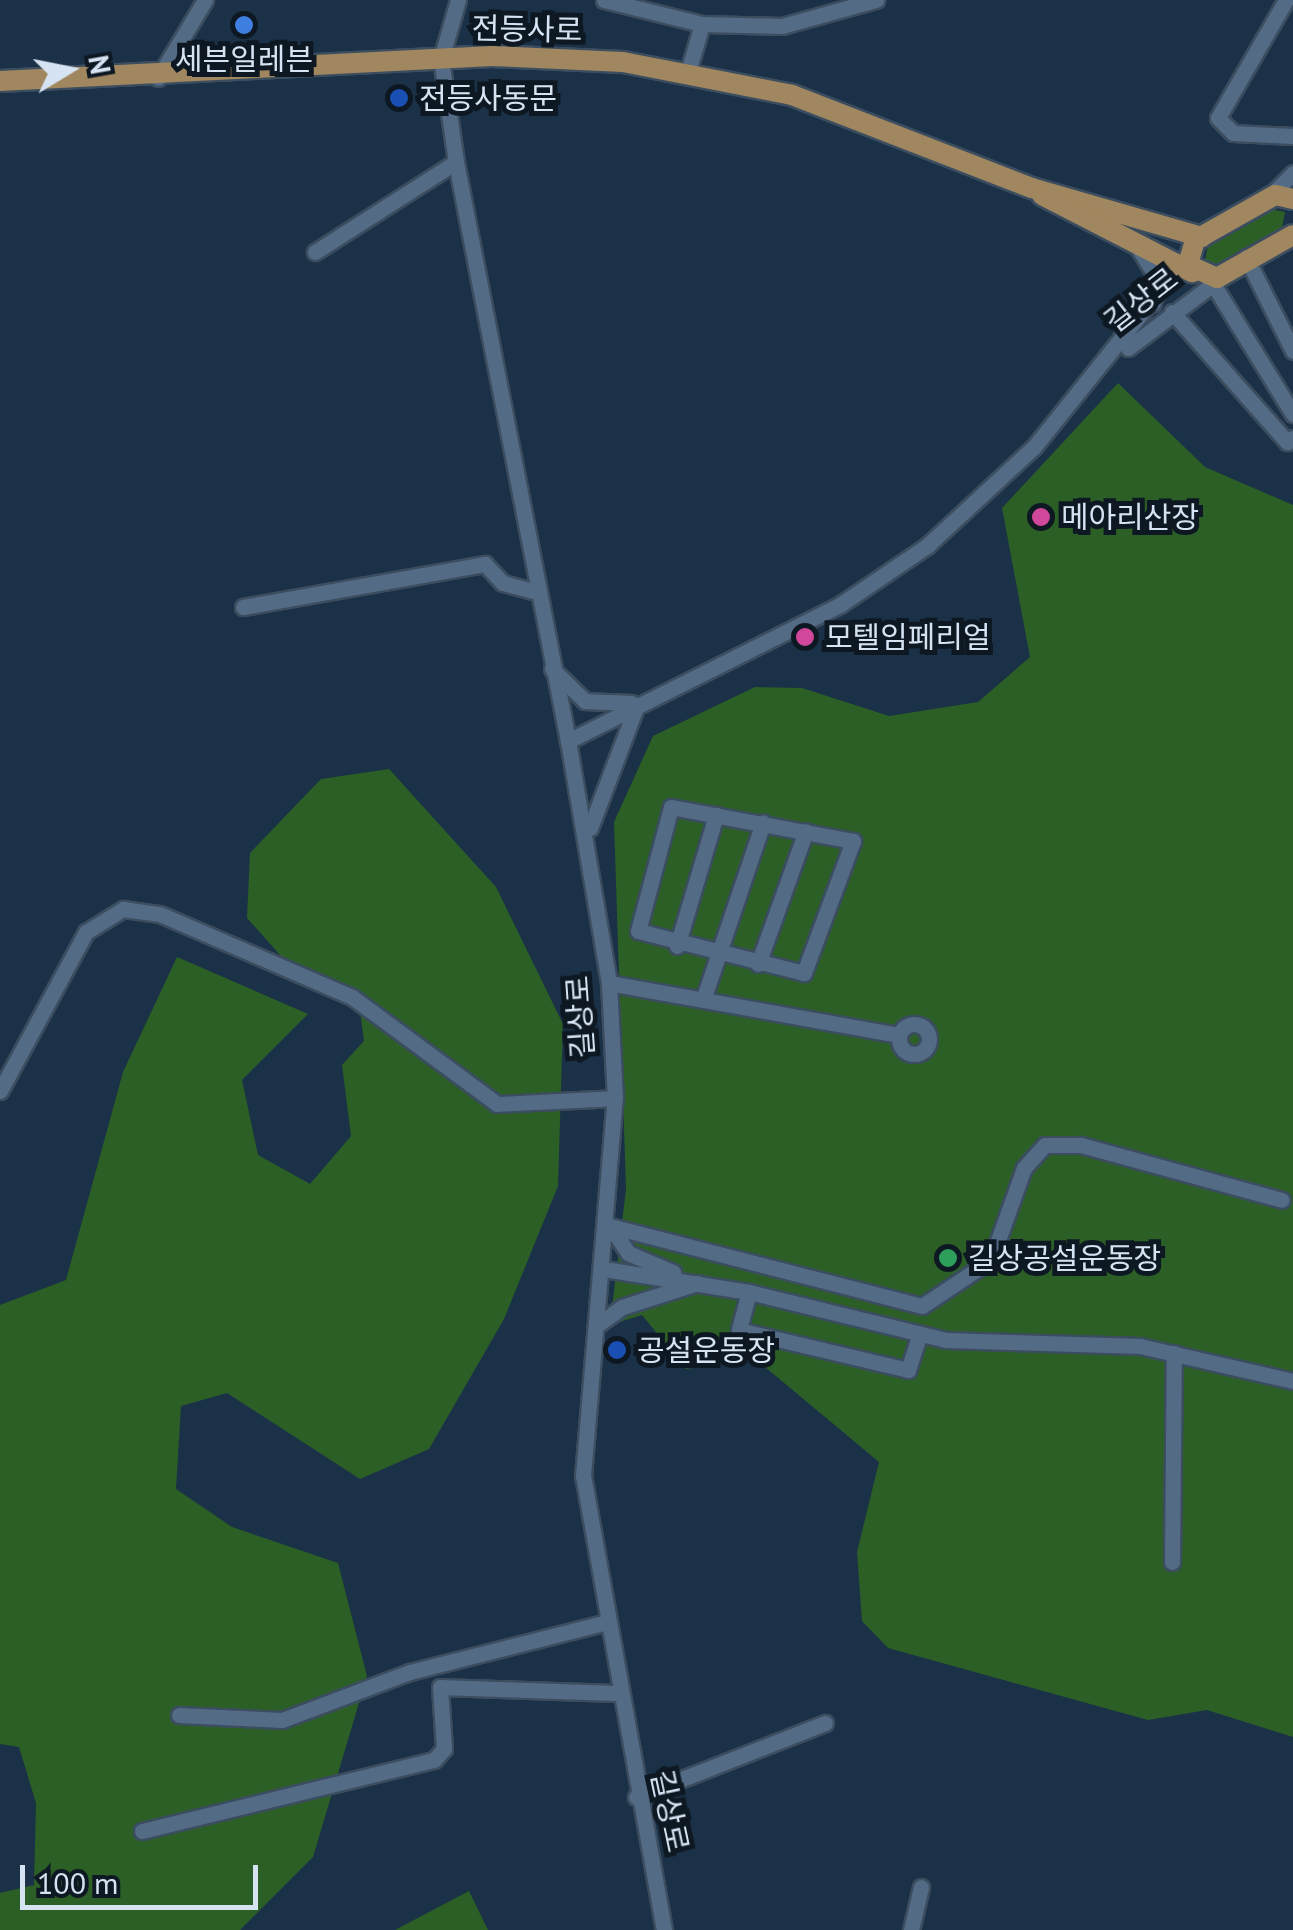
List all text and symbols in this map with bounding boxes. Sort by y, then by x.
street label: 전등사로 [471,10,583,48]
marker: 세븐일레븐 [233,14,255,36]
north arrow [20,20,120,120]
place label: 세븐일레븐 [175,41,313,77]
text: N [80,52,120,77]
place label: 전등사동문 [419,80,557,116]
marker: 전등사동문 [388,87,410,109]
street label: 길상로 [1097,260,1185,340]
place label: 메아리산장 [1061,499,1199,535]
marker: 메아리산장 [1030,506,1052,528]
place label: 모텔임페리얼 [825,619,991,655]
marker: 모텔임페리얼 [794,626,816,648]
street label: 길상로 [559,974,601,1060]
place label: 길상공설운동장 [968,1240,1161,1276]
marker: 길상공설운동장 [937,1247,959,1269]
place label: 공설운동장 [637,1332,775,1368]
marker: 공설운동장 [606,1339,628,1361]
street label: 길상로 [644,1767,696,1855]
scale bar [25,1845,262,1907]
text: 100 m [37,1863,118,1902]

